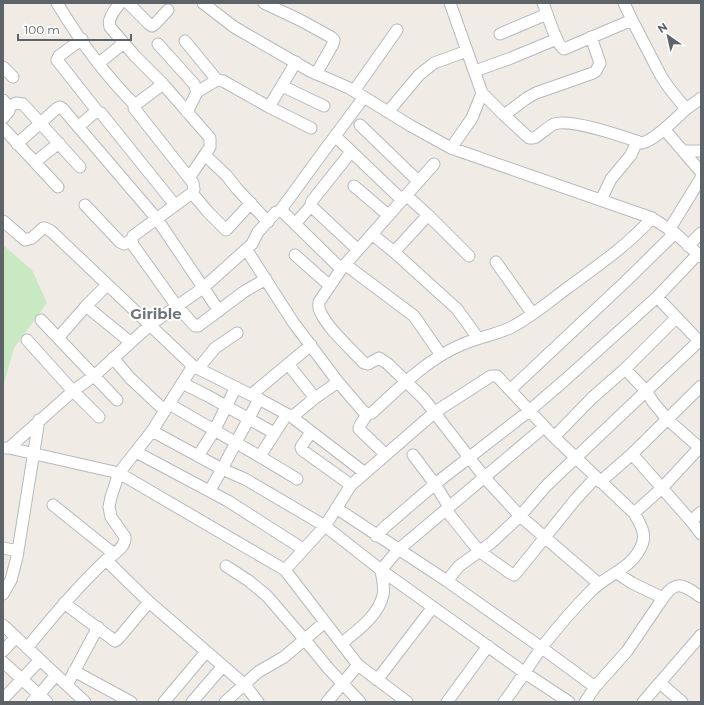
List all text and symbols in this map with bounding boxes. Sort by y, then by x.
scale bar [18,16,131,42]
north arrow [648,16,688,56]
text: N [655,19,670,36]
text: 100 m [24,22,60,37]
district label: Girible [130,304,182,323]

